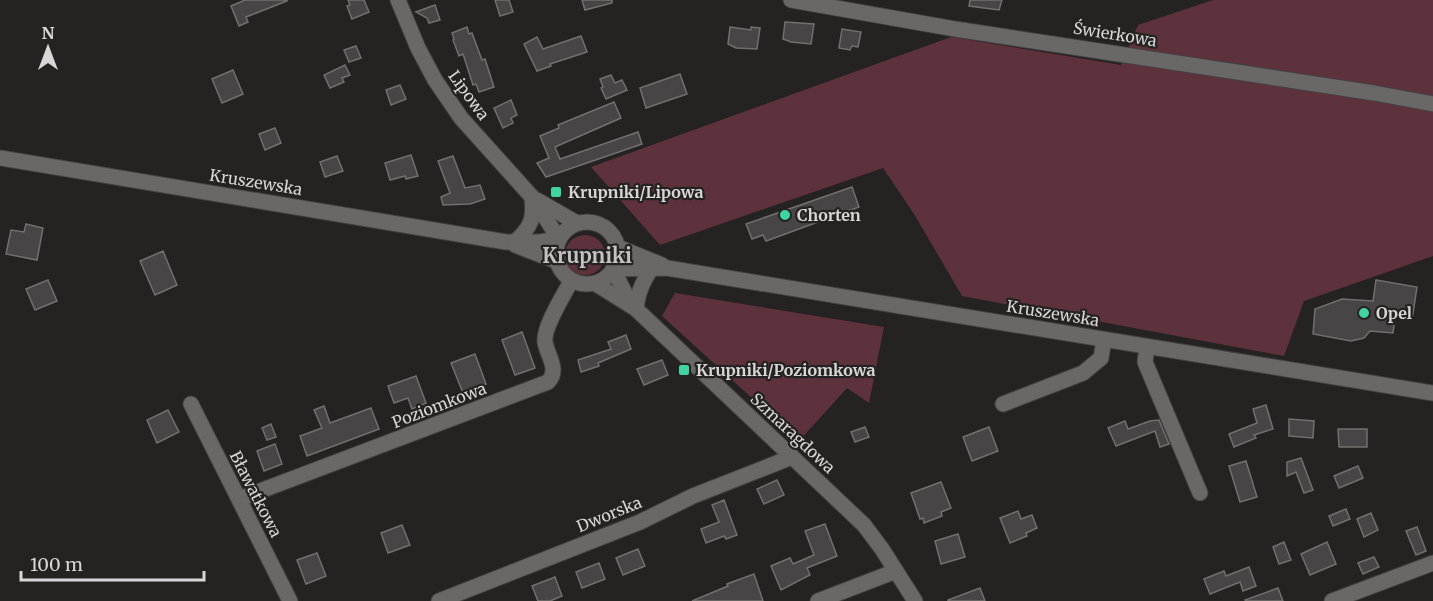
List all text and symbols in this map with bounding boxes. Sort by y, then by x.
north arrow [18,18,78,78]
street label: Świerkowa [1072,18,1159,51]
text: N [42,23,55,43]
street label: Lipowa [444,66,494,124]
street label: Kruszewska [208,165,304,199]
place label: Krupniki/Lipowa [568,182,703,202]
marker: Krupniki/Lipowa [549,185,563,199]
place label: Chorten [797,205,861,225]
marker: Chorten [778,208,792,222]
district label: Krupniki [542,243,632,268]
street label: Kruszewska [1005,296,1101,330]
place label: Opel [1376,303,1412,323]
marker: Opel [1357,306,1371,320]
place label: Krupniki/Poziomkowa [696,360,875,380]
marker: Krupniki/Poziomkowa [677,363,691,377]
street label: Poziomkowa [389,378,489,432]
street label: Szmaragdowa [746,389,840,478]
street label: Bławatkowa [226,448,286,541]
street label: Dworska [573,492,645,536]
scale bar [21,544,204,582]
text: 100 m [30,553,83,576]

